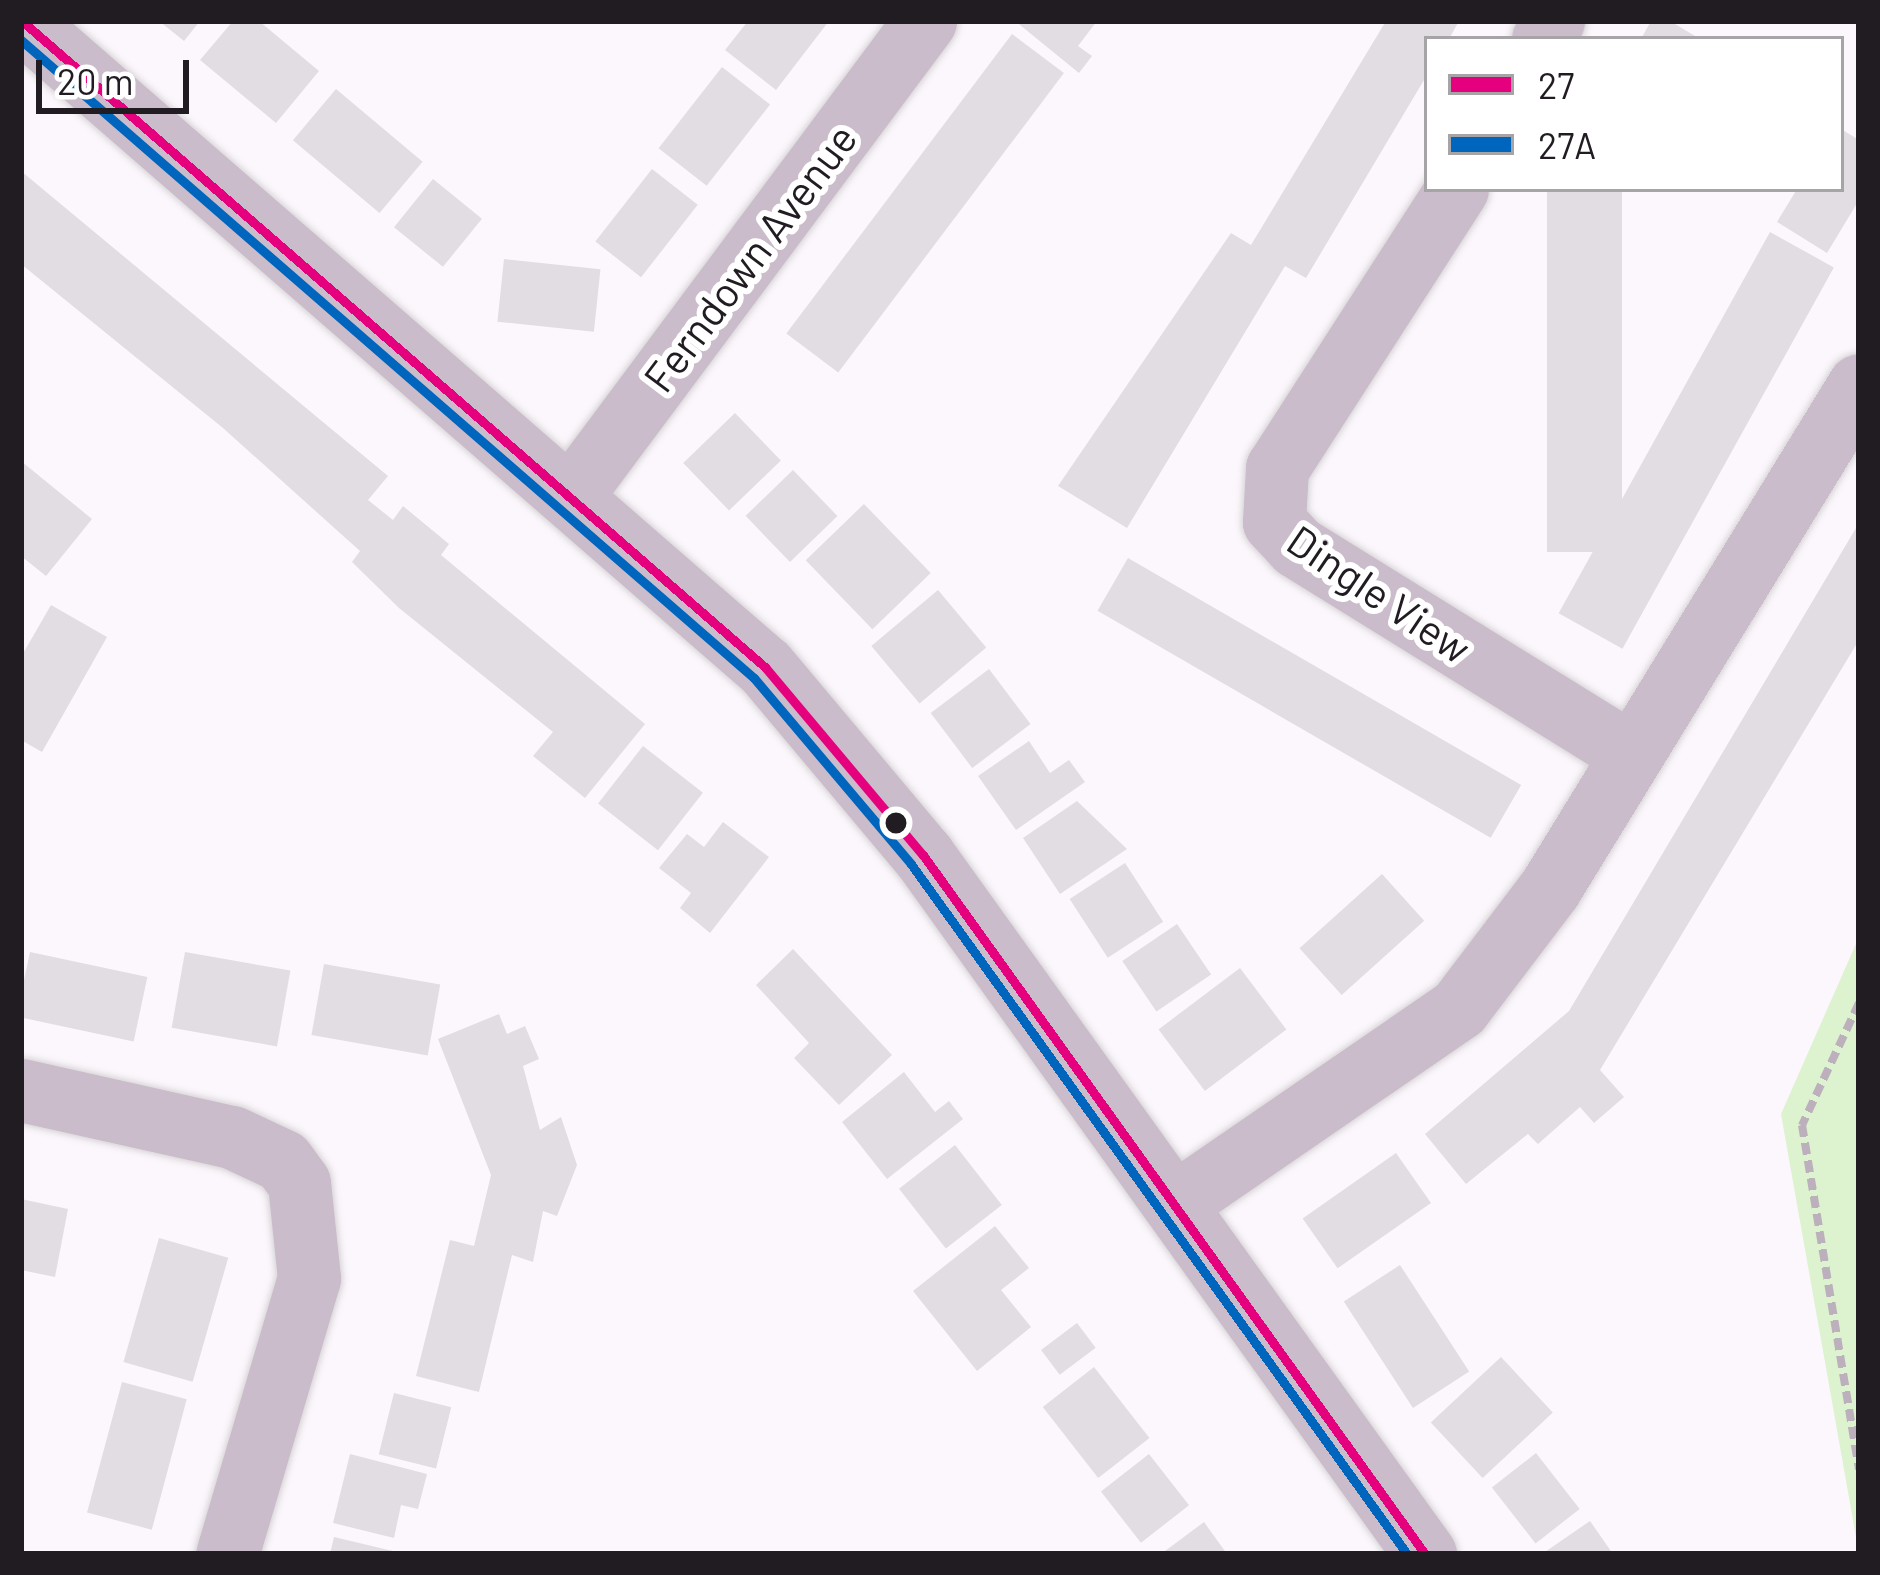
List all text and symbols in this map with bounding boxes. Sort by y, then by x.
scale bar [42,36,195,110]
legend [1424,36,1844,192]
text: 20 m [57,59,134,102]
text: 27 [1538,63,1574,106]
street label: Ferndown Avenue [632,113,866,401]
text: 27A [1538,123,1596,166]
street label: Dingle View [1279,513,1481,673]
unlabelled marker [885,812,907,834]

